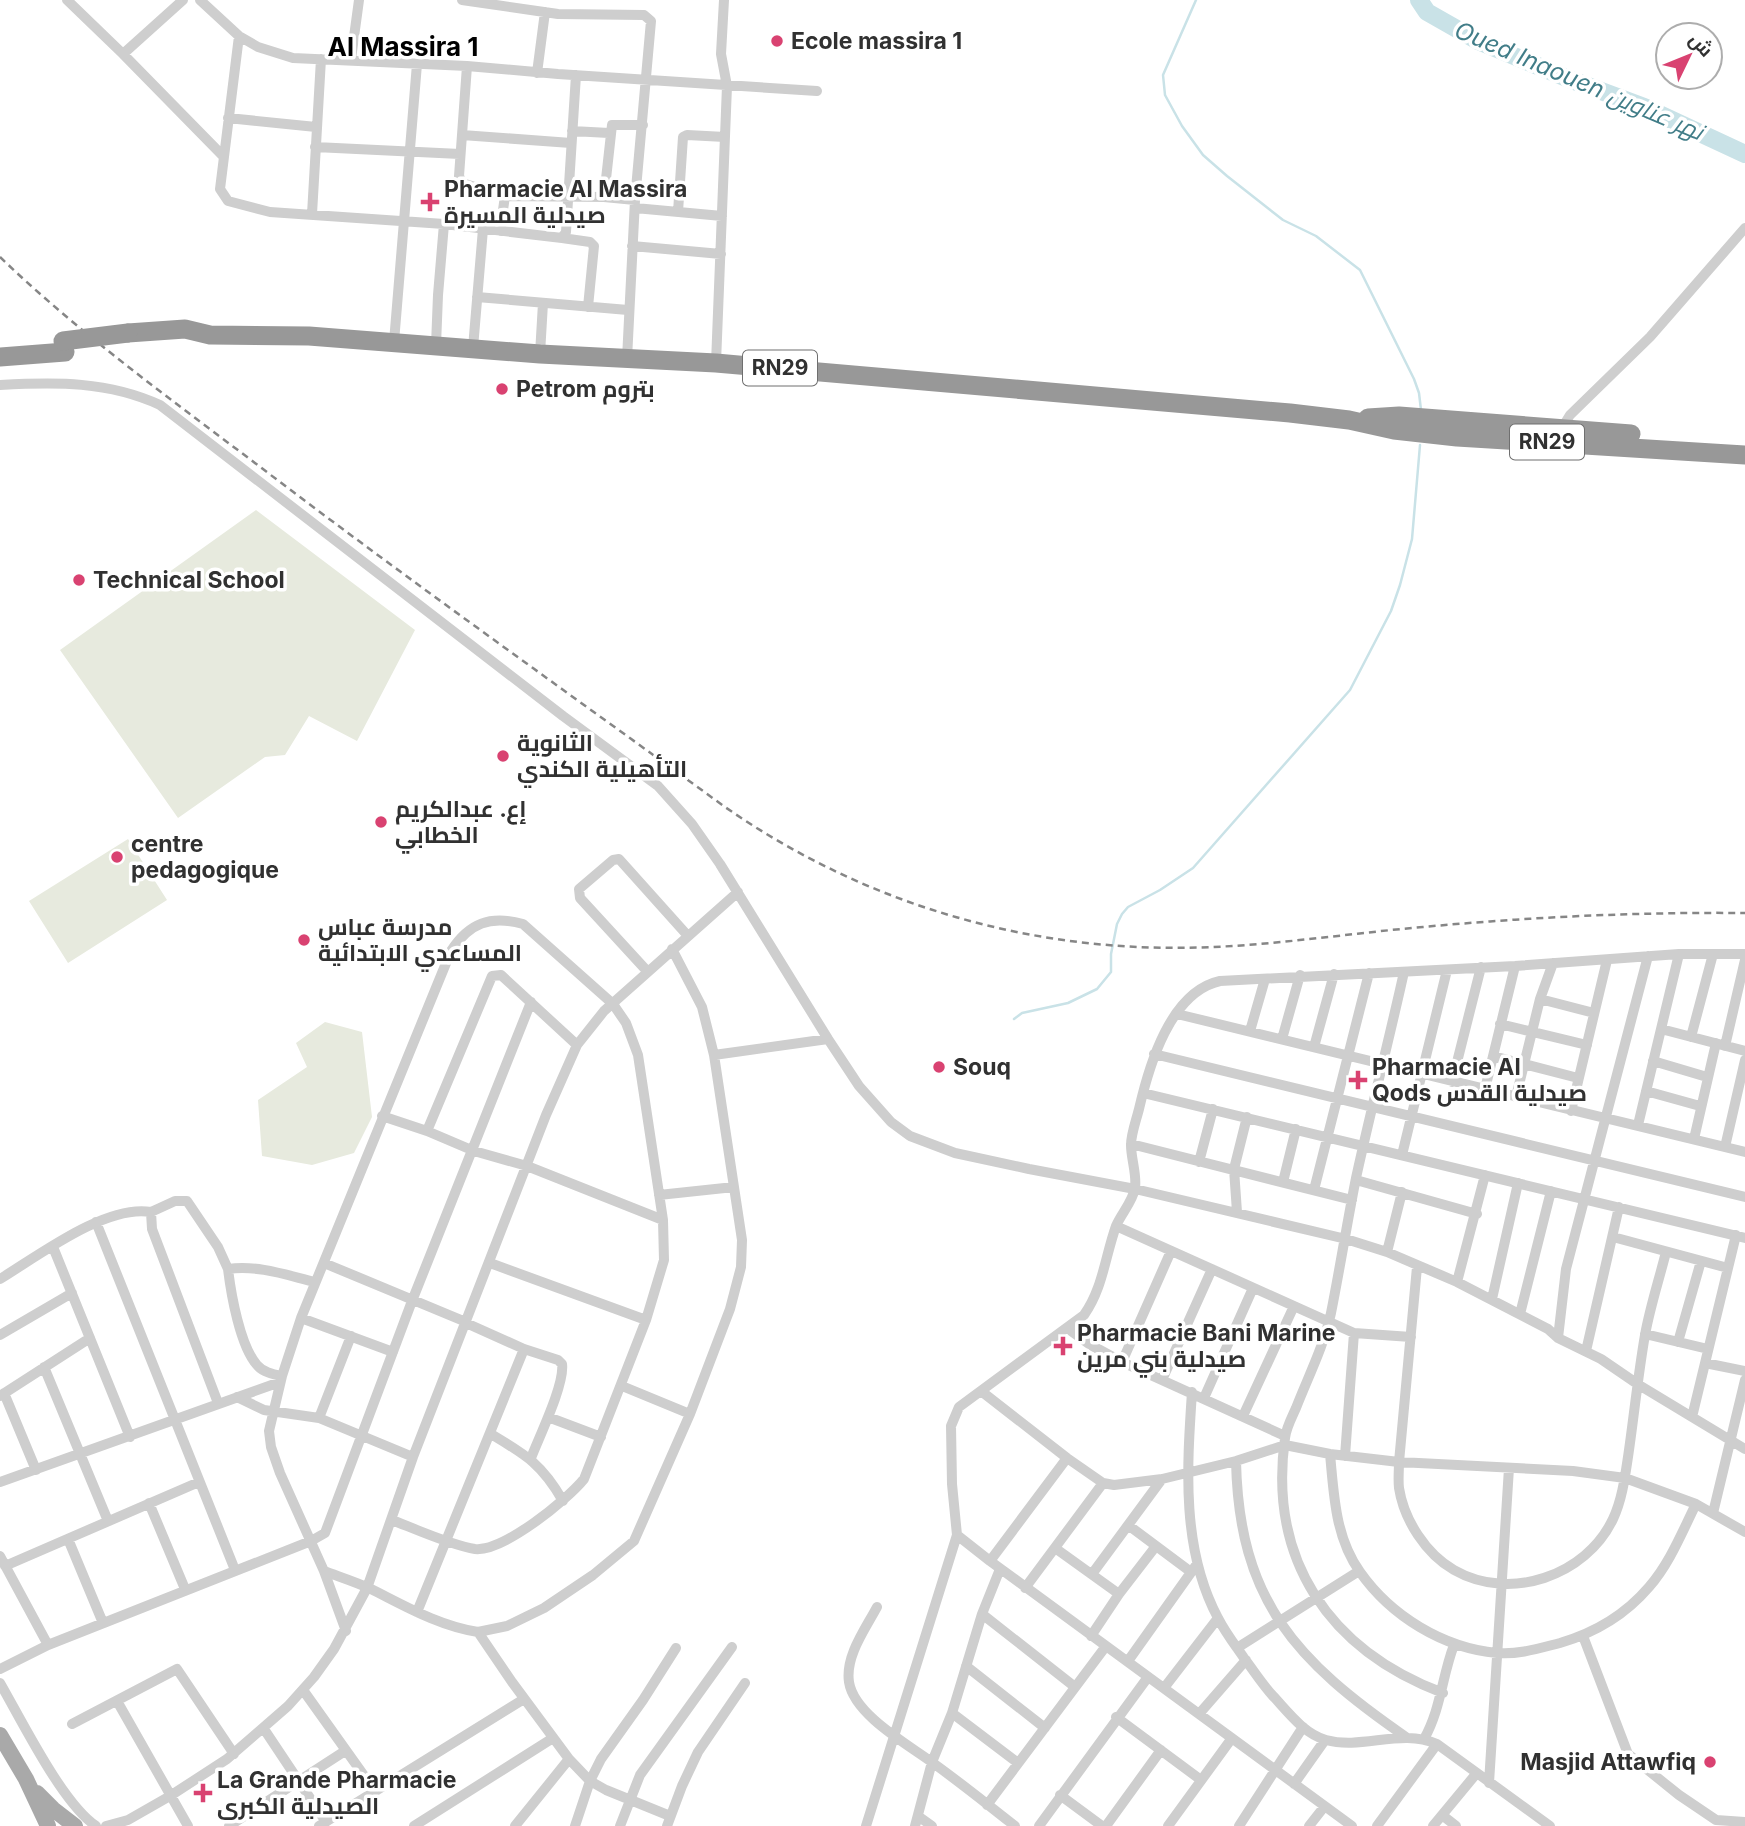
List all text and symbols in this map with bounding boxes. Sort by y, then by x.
water label: Oued Inaouen نهر عناوين [1450,15,1710,147]
north arrow [1654,21,1724,91]
place label: Ecole massira 1 [791,27,962,55]
text: ش [1684,28,1718,62]
district label: Al Massira 1 [328,31,478,62]
marker: Ecole massira 1 [769,33,785,49]
place label: Pharmacie Al Massira صيدلية المسيرة [444,175,687,229]
marker: Pharmacie Al Massira صيدلية المسيرة [422,194,438,210]
road number: RN29 [743,350,817,386]
place label: Petrom بتروم [516,375,655,405]
marker: Petrom بتروم [494,381,510,397]
road number: RN29 [1510,424,1584,460]
place label: Technical School [93,566,285,594]
marker: Technical School [71,572,87,588]
place label: الثانوية التأهيلية الكندي [517,729,687,788]
marker: الثانوية التأهيلية الكندي [495,748,511,764]
place label: إع. عبدالكريم الخطابي [395,795,526,854]
marker: إع. عبدالكريم الخطابي [373,814,389,830]
place label: centre pedagogique [131,830,279,884]
marker: centre pedagogique [109,849,125,865]
place label: مدرسة عباس المساعدي الابتدائية [318,913,522,972]
marker: مدرسة عباس المساعدي الابتدائية [296,932,312,948]
place label: Souq [953,1053,1011,1081]
place label: Pharmacie Al Qods صيدلية القدس [1372,1053,1587,1107]
marker: Souq [931,1059,947,1075]
marker: Pharmacie Al Qods صيدلية القدس [1350,1072,1366,1088]
place label: Pharmacie Bani Marine صيدلية بني مرين [1077,1319,1336,1378]
marker: Pharmacie Bani Marine صيدلية بني مرين [1055,1338,1071,1354]
place label: Masjid Attawfiq [1520,1748,1696,1776]
marker: Masjid Attawfiq [1702,1754,1718,1770]
place label: La Grande Pharmacie الصيدلية الكبرى [217,1766,456,1820]
marker: La Grande Pharmacie الصيدلية الكبرى [195,1785,211,1801]

